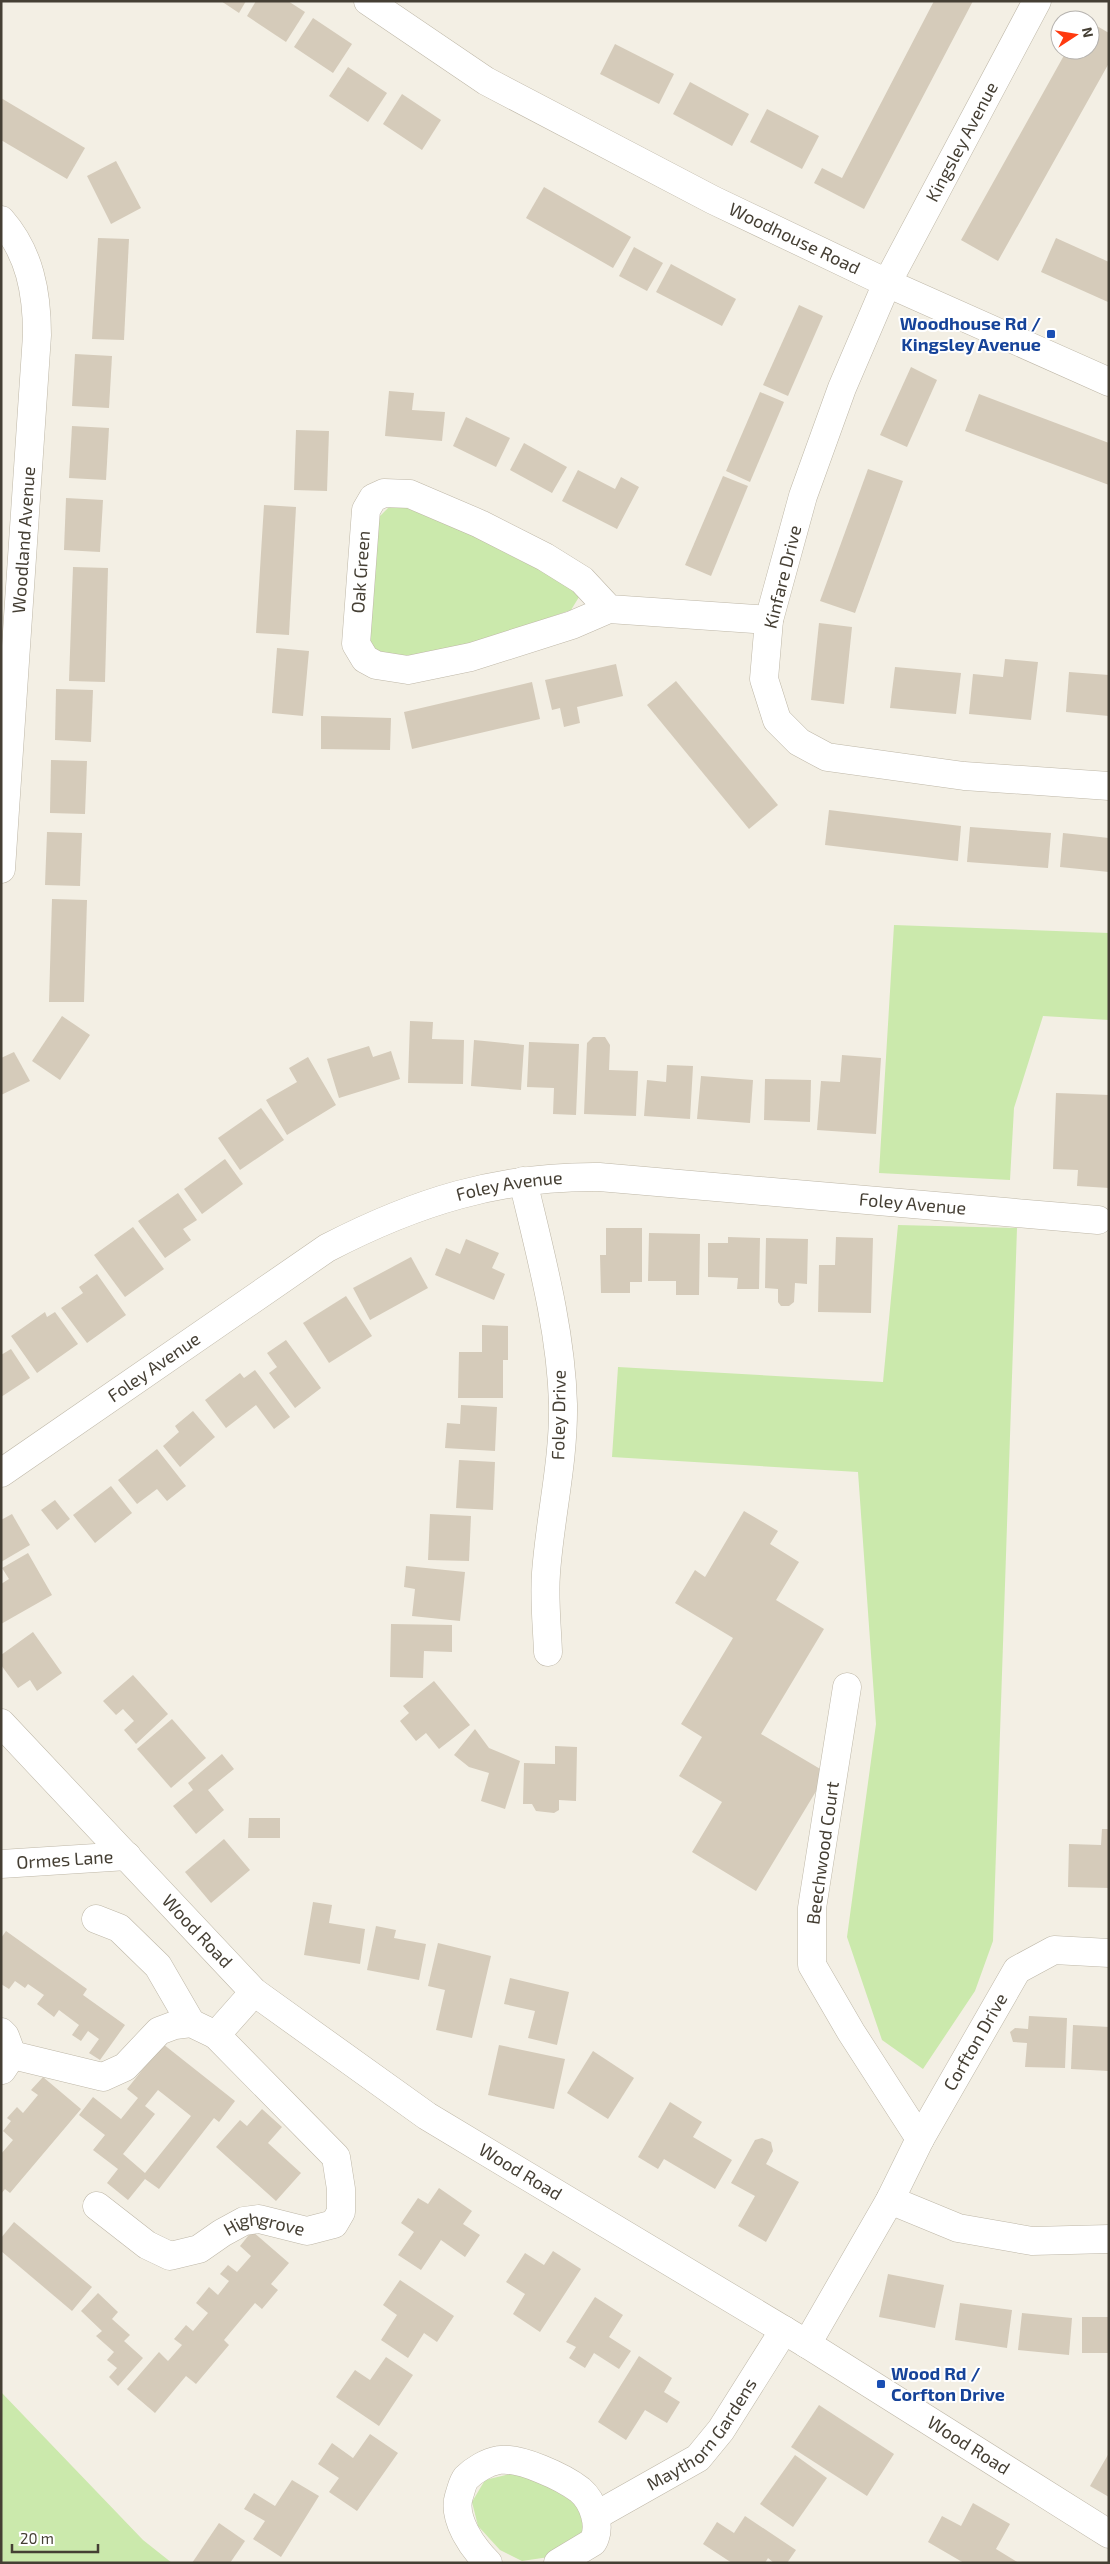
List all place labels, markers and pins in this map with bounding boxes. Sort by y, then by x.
place label: Woodhouse Rd / Kingsley Avenue [900,312,1041,355]
marker: Woodhouse Rd / Kingsley Avenue [1045,328,1057,340]
place label: Wood Rd / Corfton Drive [891,2362,1005,2405]
marker: Wood Rd / Corfton Drive [875,2378,887,2390]

